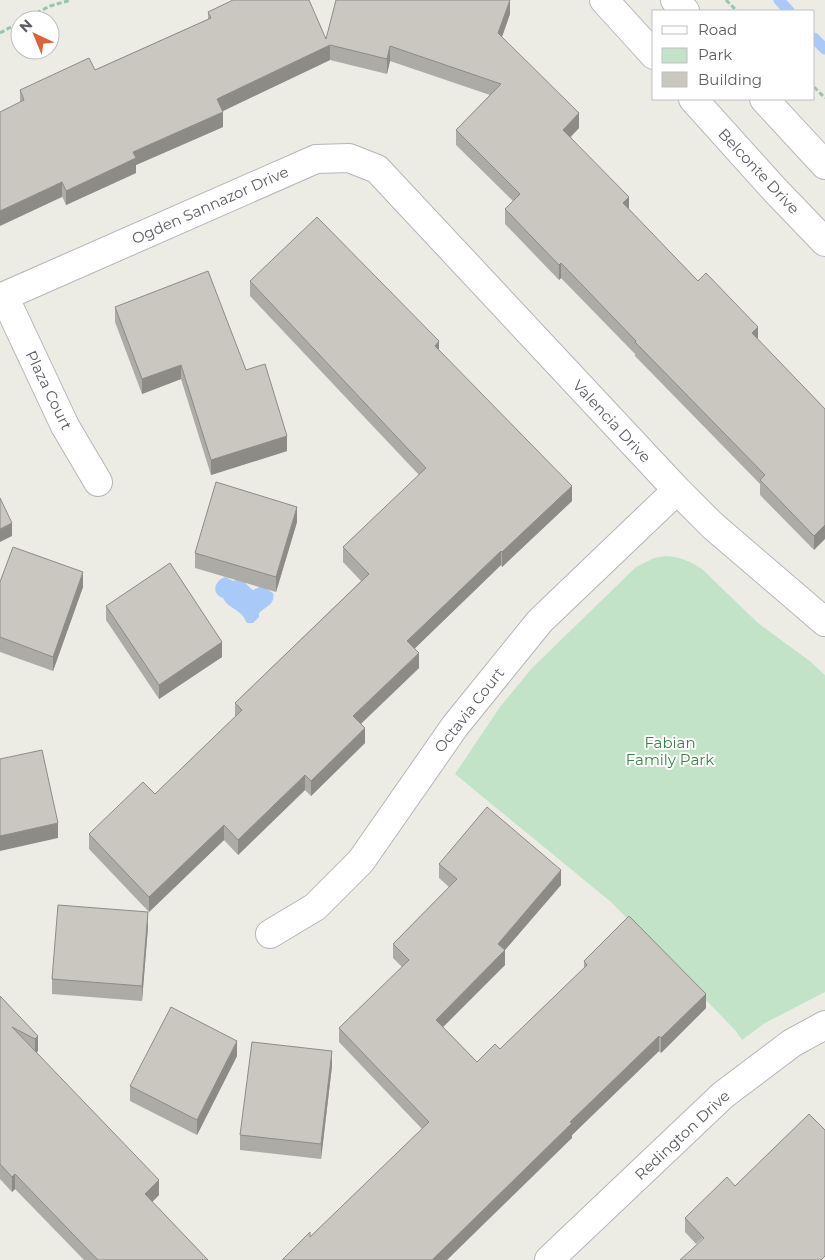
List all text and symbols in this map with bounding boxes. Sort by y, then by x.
north arrow [10,10,60,60]
legend [652,10,815,100]
text: N [16,15,36,36]
text: Road [698,20,737,39]
text: Park [698,45,732,64]
text: Building [698,70,762,89]
street label: Belconte Drive [714,124,804,218]
street label: Ogden Sannazor Drive [129,162,291,248]
street label: Plaza Court [22,347,76,433]
street label: Valencia Drive [569,376,655,466]
street label: Octavia Court [430,664,508,756]
park label: Fabian Family Park [626,733,714,769]
street label: Redington Drive [631,1086,733,1184]

